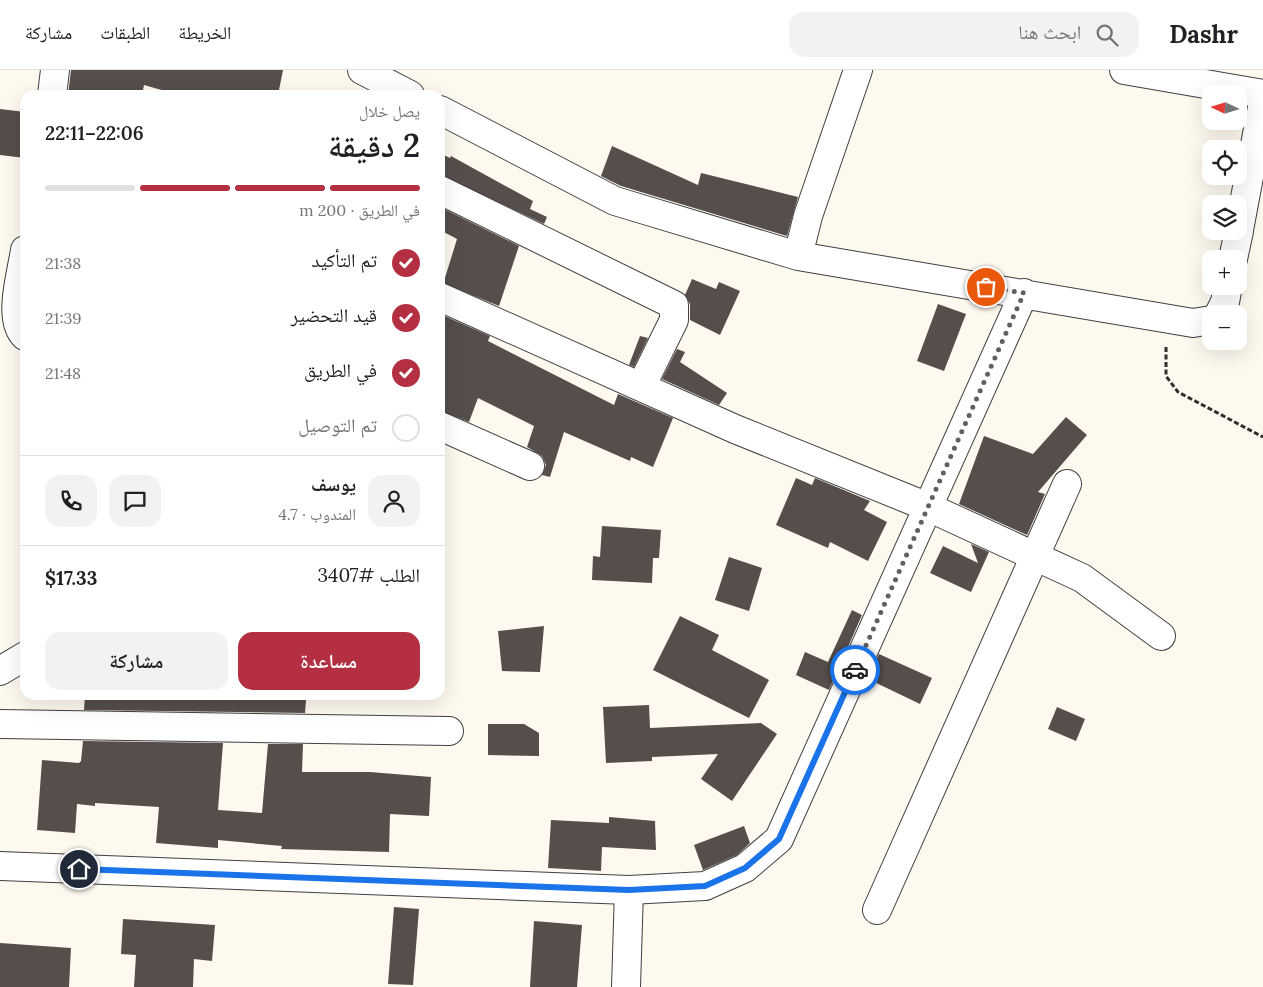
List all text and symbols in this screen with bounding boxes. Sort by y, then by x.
search box [789,12,1139,57]
text: Dashr [1169,19,1238,50]
text: ابحث هنا [1018,20,1081,44]
text: مشاركة [25,21,72,44]
text: الطبقات [100,21,150,44]
text: الخريطة [178,21,231,44]
icon: search [1093,21,1121,49]
north arrow [1202,85,1248,130]
map controls [1202,85,1247,350]
text: يصل خلال [359,101,420,121]
text: 22:06–22:11 [45,121,144,145]
text: 2 دقيقة [328,125,420,166]
button: locate [1202,140,1247,185]
button: layers [1202,195,1247,240]
text: في الطريق · 200 m [299,200,420,220]
text: تم التأكيد [312,248,377,272]
icon: check [392,249,420,277]
button: + [1202,250,1247,295]
text: 21:38 [45,253,81,273]
pin [965,266,1007,308]
icon: bag [972,273,1000,301]
text: قيد التحضير [291,303,377,327]
icon: check [392,304,420,332]
button: − [1202,305,1247,350]
text: 21:39 [45,308,82,328]
text: في الطريق [304,358,377,382]
icon: check [392,359,420,387]
text: 21:48 [45,363,81,383]
text: تم التوصيل [298,413,377,437]
text: يوسف [311,472,356,496]
button: phone [45,475,97,527]
button: chat [109,475,161,527]
button: person [368,475,420,527]
text: المندوب · 4.7 [278,504,356,524]
text: الطلب #3407 [318,563,420,587]
text: $17.33 [45,566,97,590]
button: مشاركة [45,632,228,690]
button: مساعدة [238,632,420,690]
courier [830,645,880,695]
icon: car [841,656,869,684]
pin [58,848,100,890]
icon: home [65,855,93,883]

